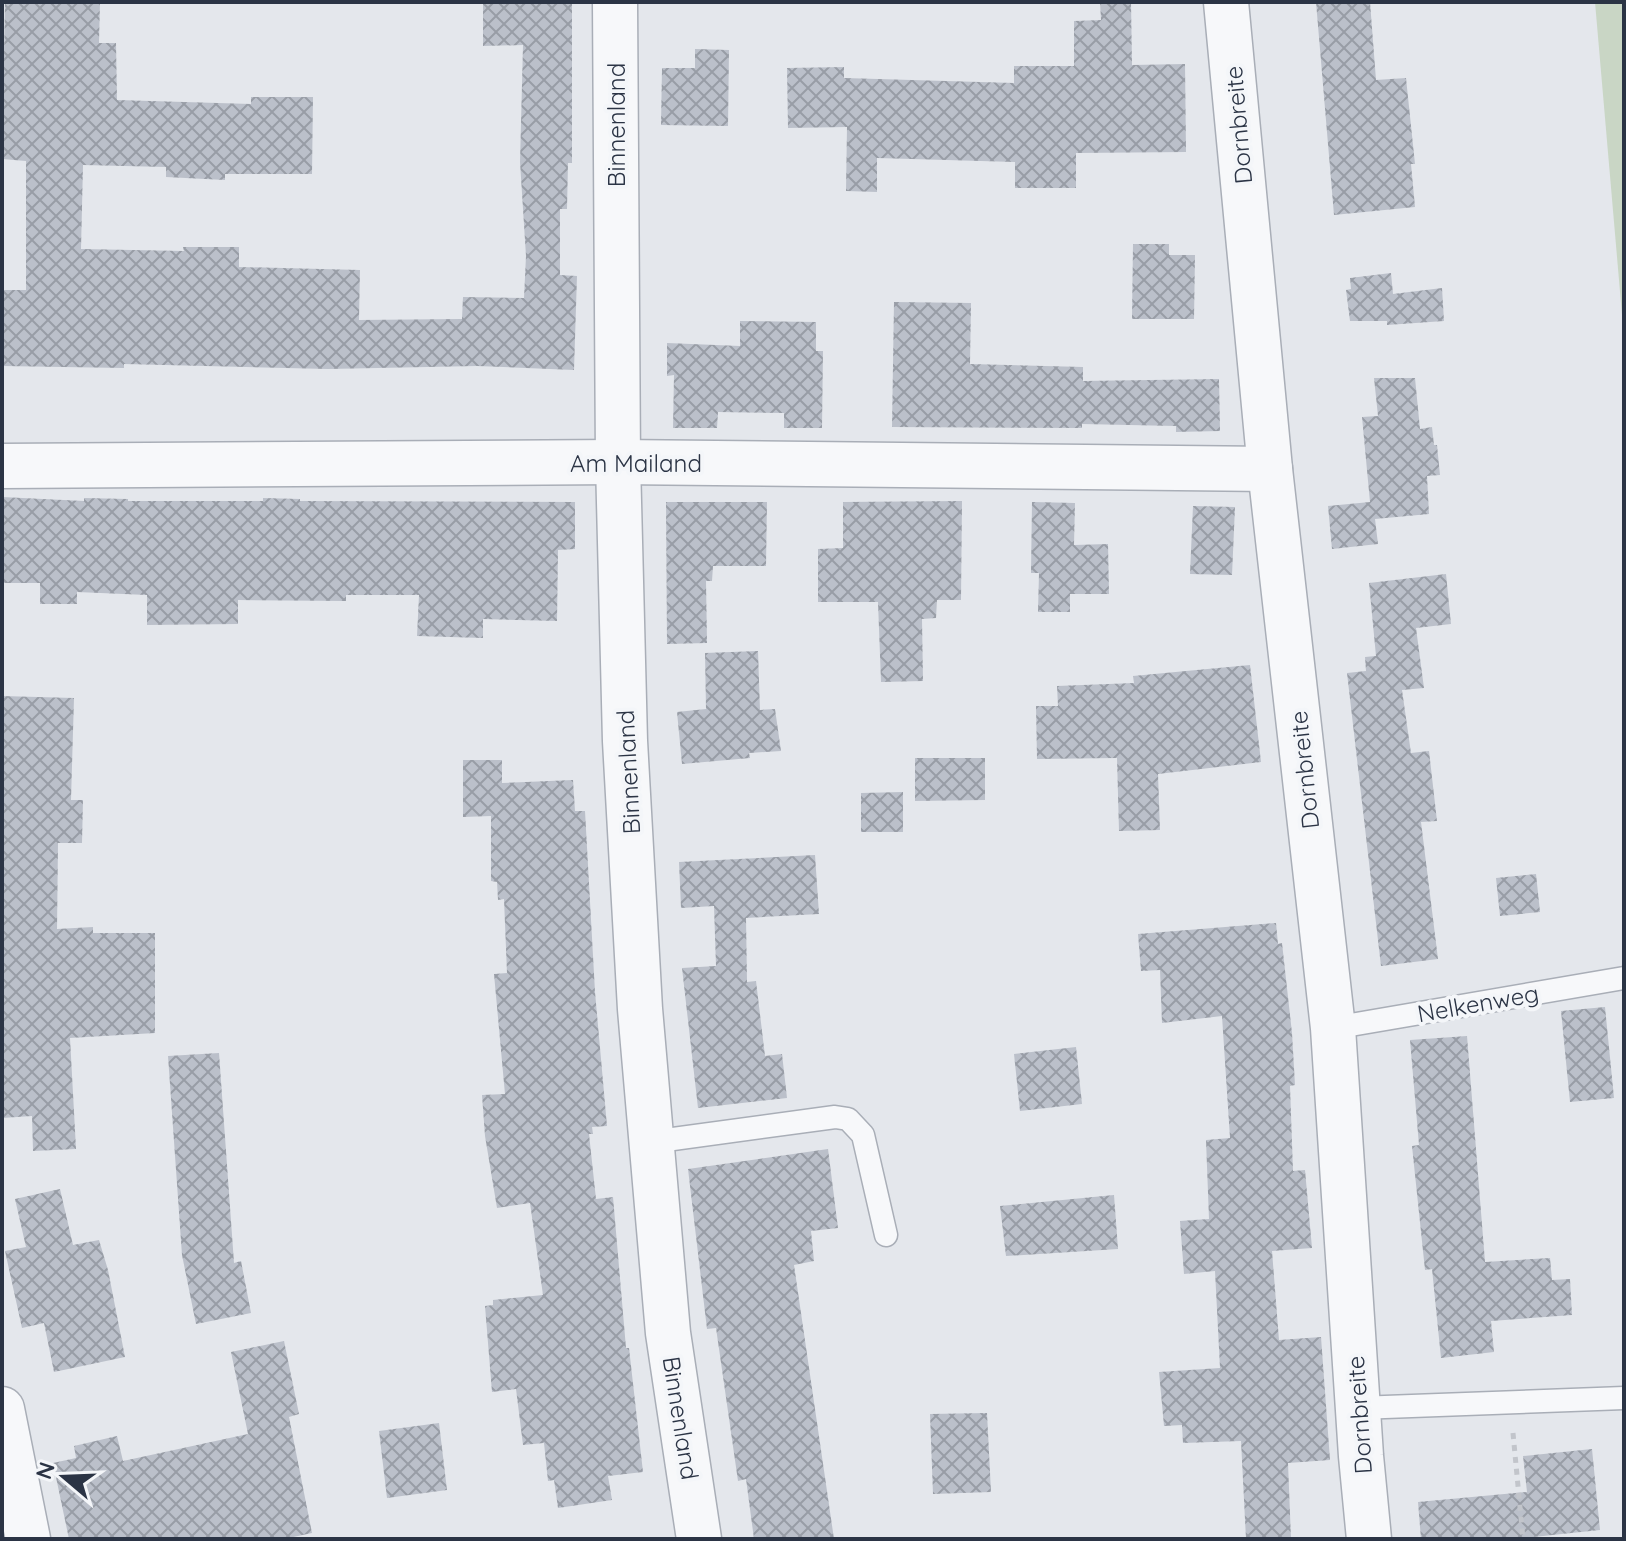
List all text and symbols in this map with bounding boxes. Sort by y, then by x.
street label: Binnenland [601,63,631,187]
street label: Dornbreite [1218,65,1258,185]
street label: Am Mailand [570,448,702,478]
street label: Binnenland [610,709,646,835]
street label: Dornbreite [1283,709,1325,831]
street label: Nelkenweg [1415,978,1541,1028]
street label: Binnenland [656,1354,706,1482]
street label: Dornbreite [1340,1355,1378,1475]
north arrow [24,1437,104,1517]
text: N [29,1458,61,1483]

